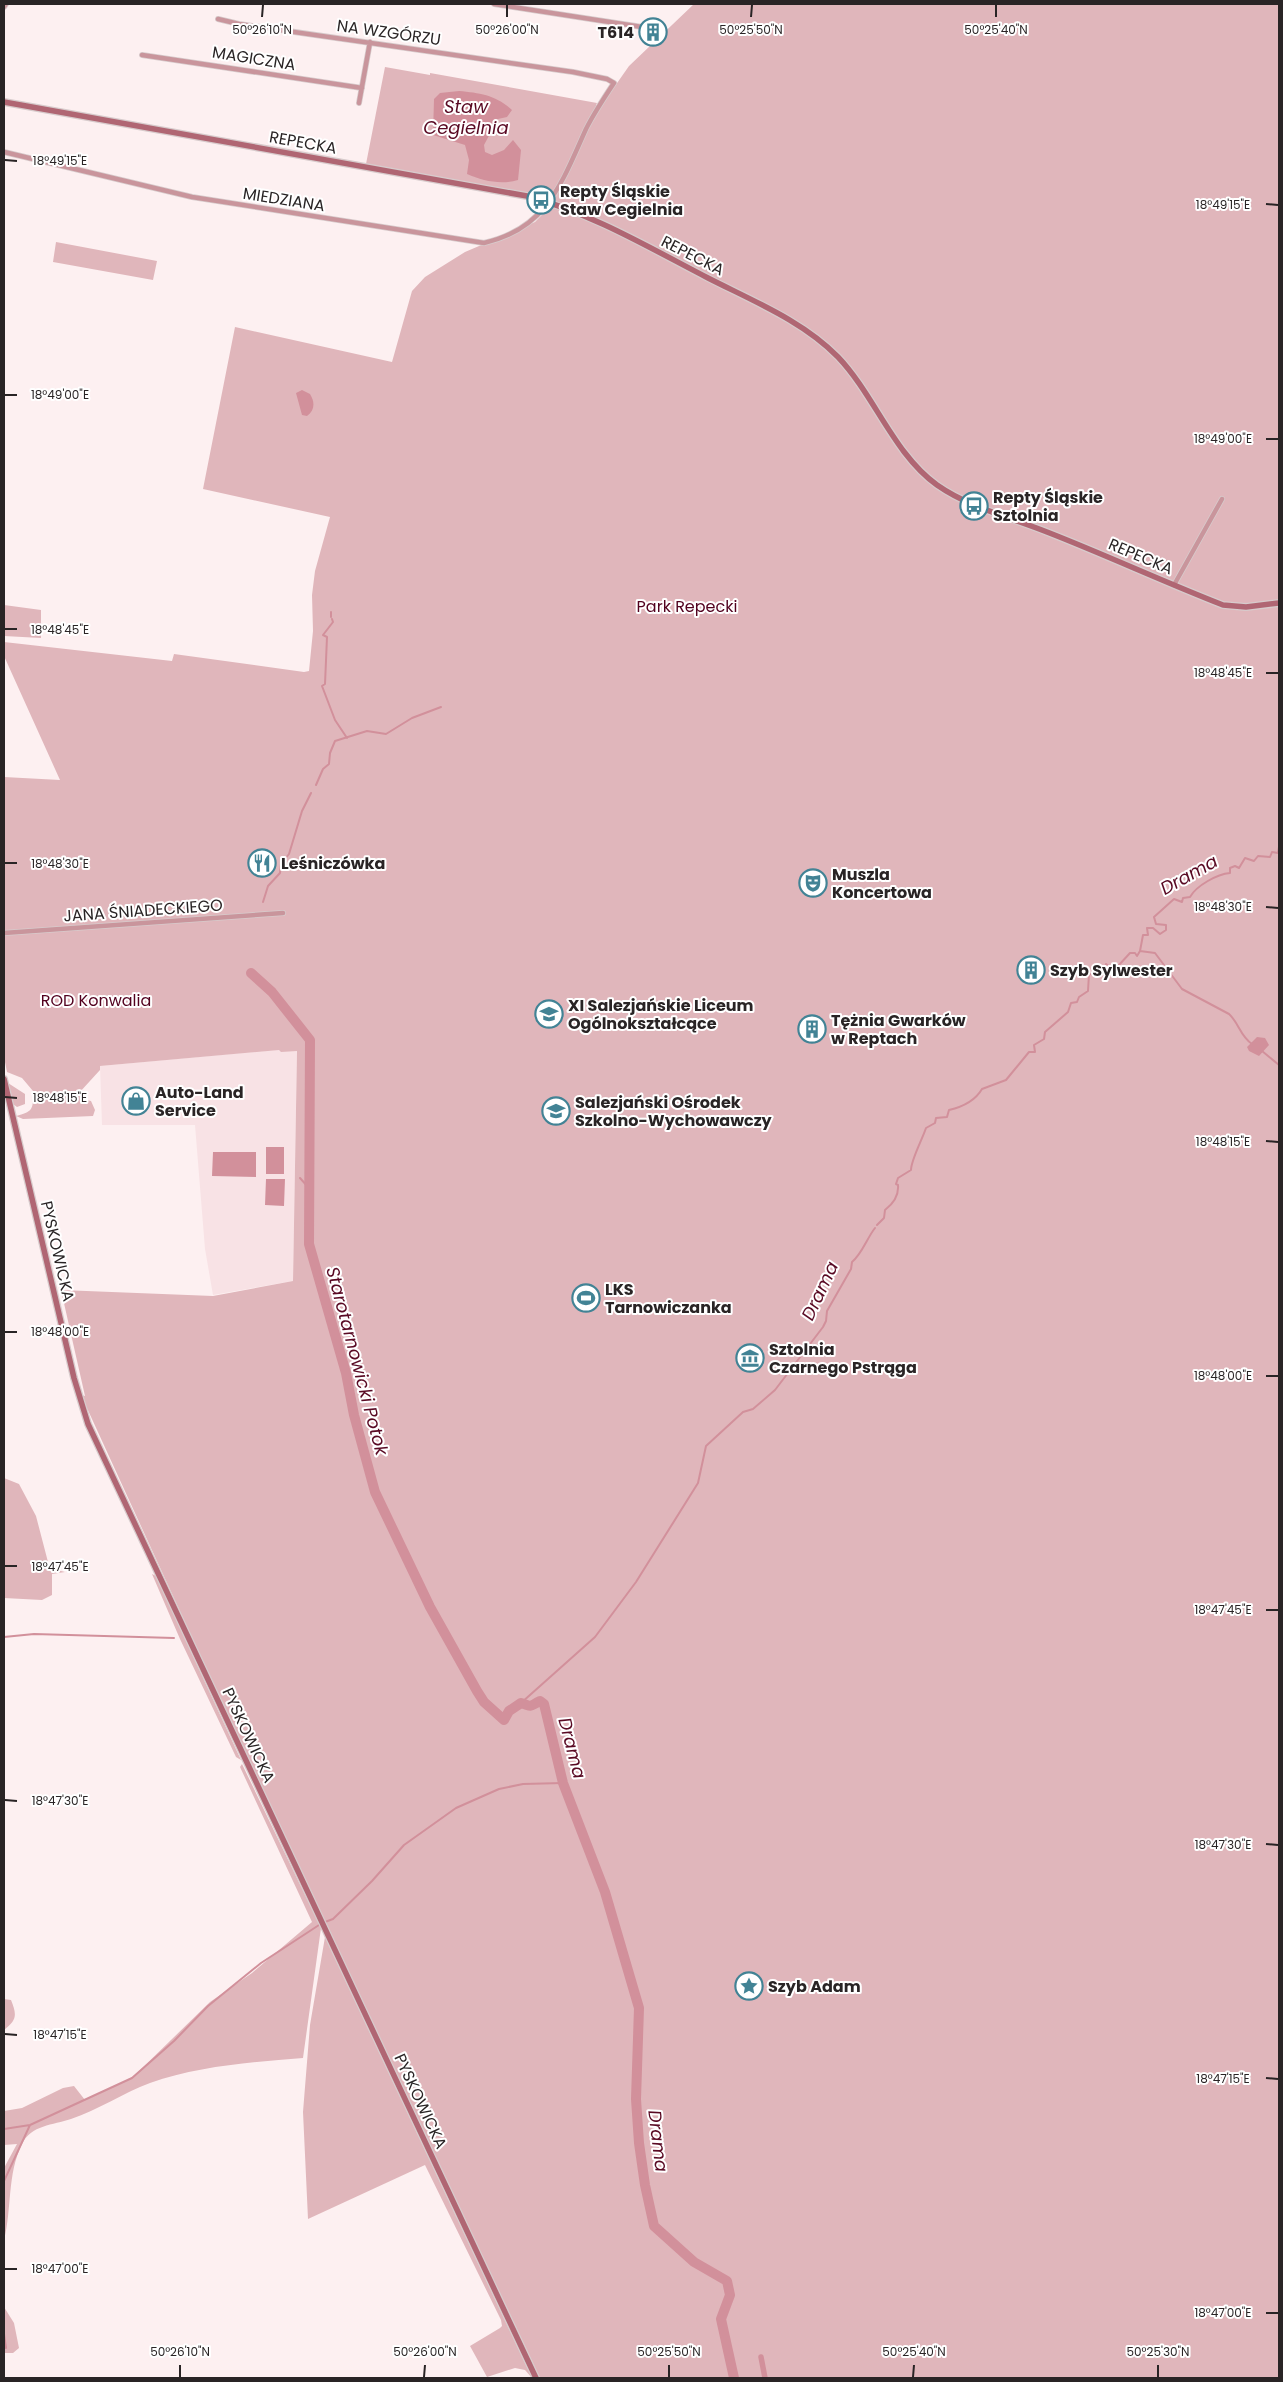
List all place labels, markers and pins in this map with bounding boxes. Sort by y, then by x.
building icon: T614 [638,17,668,47]
place label: T614 [598,21,634,44]
place label: Repty Śląskie Staw Cegielnia [560,180,683,221]
bus stop icon: Repty Śląskie Staw Cegielnia [526,185,556,215]
place label: Repty Śląskie Sztolnia [993,486,1103,527]
bus stop icon: Repty Śląskie Sztolnia [959,491,989,521]
restaurant icon: Leśniczówka [247,848,277,878]
place label: Leśniczówka [281,852,385,875]
place label: Muszla Koncertowa [832,863,932,904]
theatre icon: Muszla Koncertowa [798,868,828,898]
building icon: Szyb Sylwester [1016,955,1046,985]
place label: Szyb Sylwester [1050,959,1173,982]
place label: XI Salezjańskie Liceum Ogólnokształcące [568,994,754,1035]
school or university icon: XI Salezjańskie Liceum Ogólnokształcące [534,999,564,1029]
place label: Tężnia Gwarków w Reptach [831,1009,966,1050]
building icon: Tężnia Gwarków w Reptach [797,1014,827,1044]
place label: Auto-Land Service [155,1081,244,1122]
shop icon: Auto-Land Service [121,1086,151,1116]
place label: Salezjański Ośrodek Szkolno-Wychowawczy [575,1091,773,1132]
school or university icon: Salezjański Ośrodek Szkolno-Wychowawczy [541,1096,571,1126]
place label: LKS Tarnowiczanka [605,1278,732,1319]
sports icon: LKS Tarnowiczanka [571,1283,601,1313]
place label: Sztolnia Czarnego Pstrąga [769,1338,917,1379]
museum icon: Sztolnia Czarnego Pstrąga [735,1343,765,1373]
place icon: Szyb Adam [734,1971,764,2001]
place label: Szyb Adam [768,1975,861,1998]

